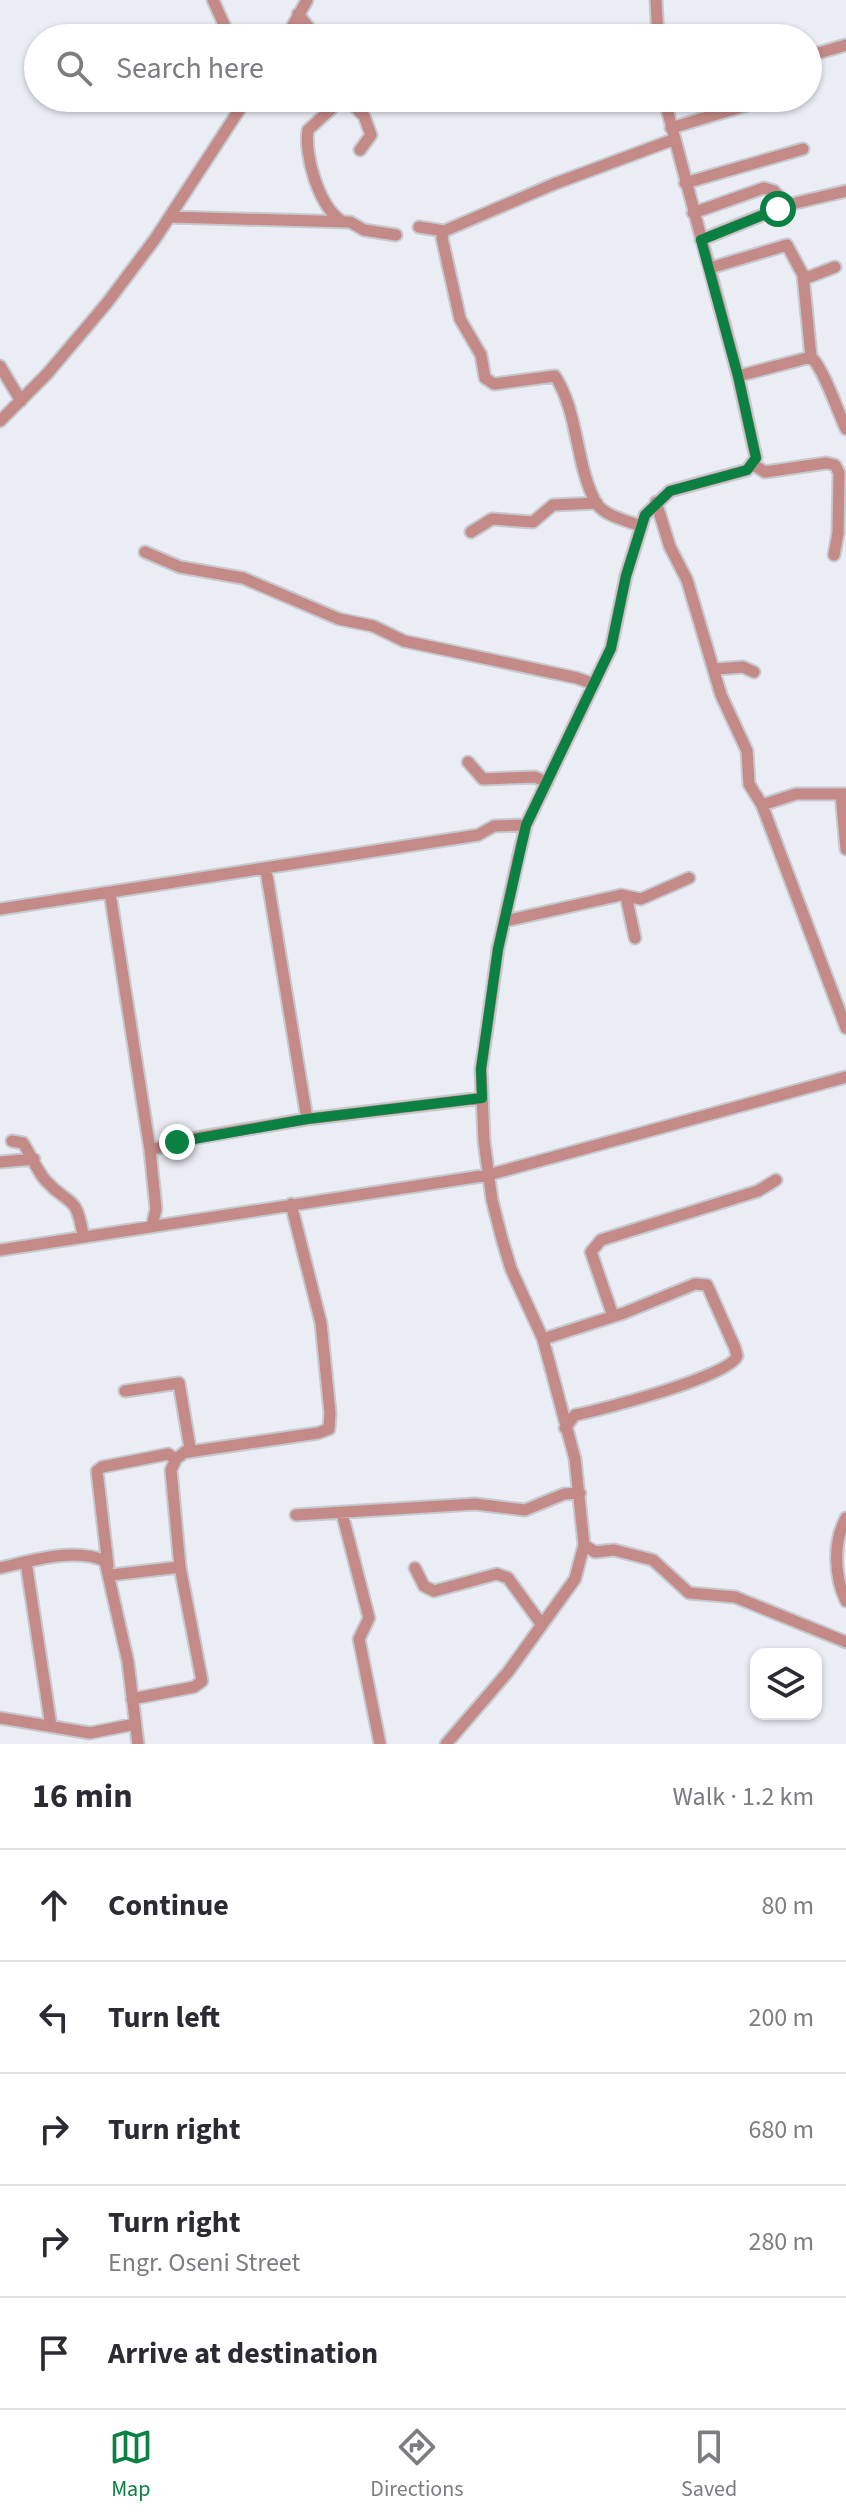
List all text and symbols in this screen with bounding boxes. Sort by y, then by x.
search box [24,24,822,112]
icon: search [52,46,96,90]
text: Search here [116,47,264,90]
route start [760,191,796,227]
route end [159,1124,195,1160]
map controls [750,1648,822,1720]
button: layers [750,1648,822,1720]
text: 16 min [32,1772,133,1821]
text: Walk · 1.2 km [673,1778,814,1815]
icon: ahead [32,1883,76,1927]
text: Continue [108,1884,229,1927]
text: 80 m [761,1887,814,1924]
icon: left [32,1995,76,2039]
text: Turn left [108,1996,220,2039]
text: 200 m [748,1999,814,2036]
icon: right [32,2107,76,2151]
text: Turn right [108,2108,240,2151]
text: 680 m [748,2111,814,2148]
text: Turn right [108,2201,240,2244]
icon: right [32,2219,76,2263]
text: 280 m [748,2223,814,2260]
text: Engr. Oseni Street [108,2244,300,2281]
icon: arrive [32,2331,76,2375]
text: Arrive at destination [108,2332,378,2375]
tab: Map [109,2425,153,2505]
tab: Directions [370,2425,463,2505]
tab: Saved [681,2425,737,2505]

